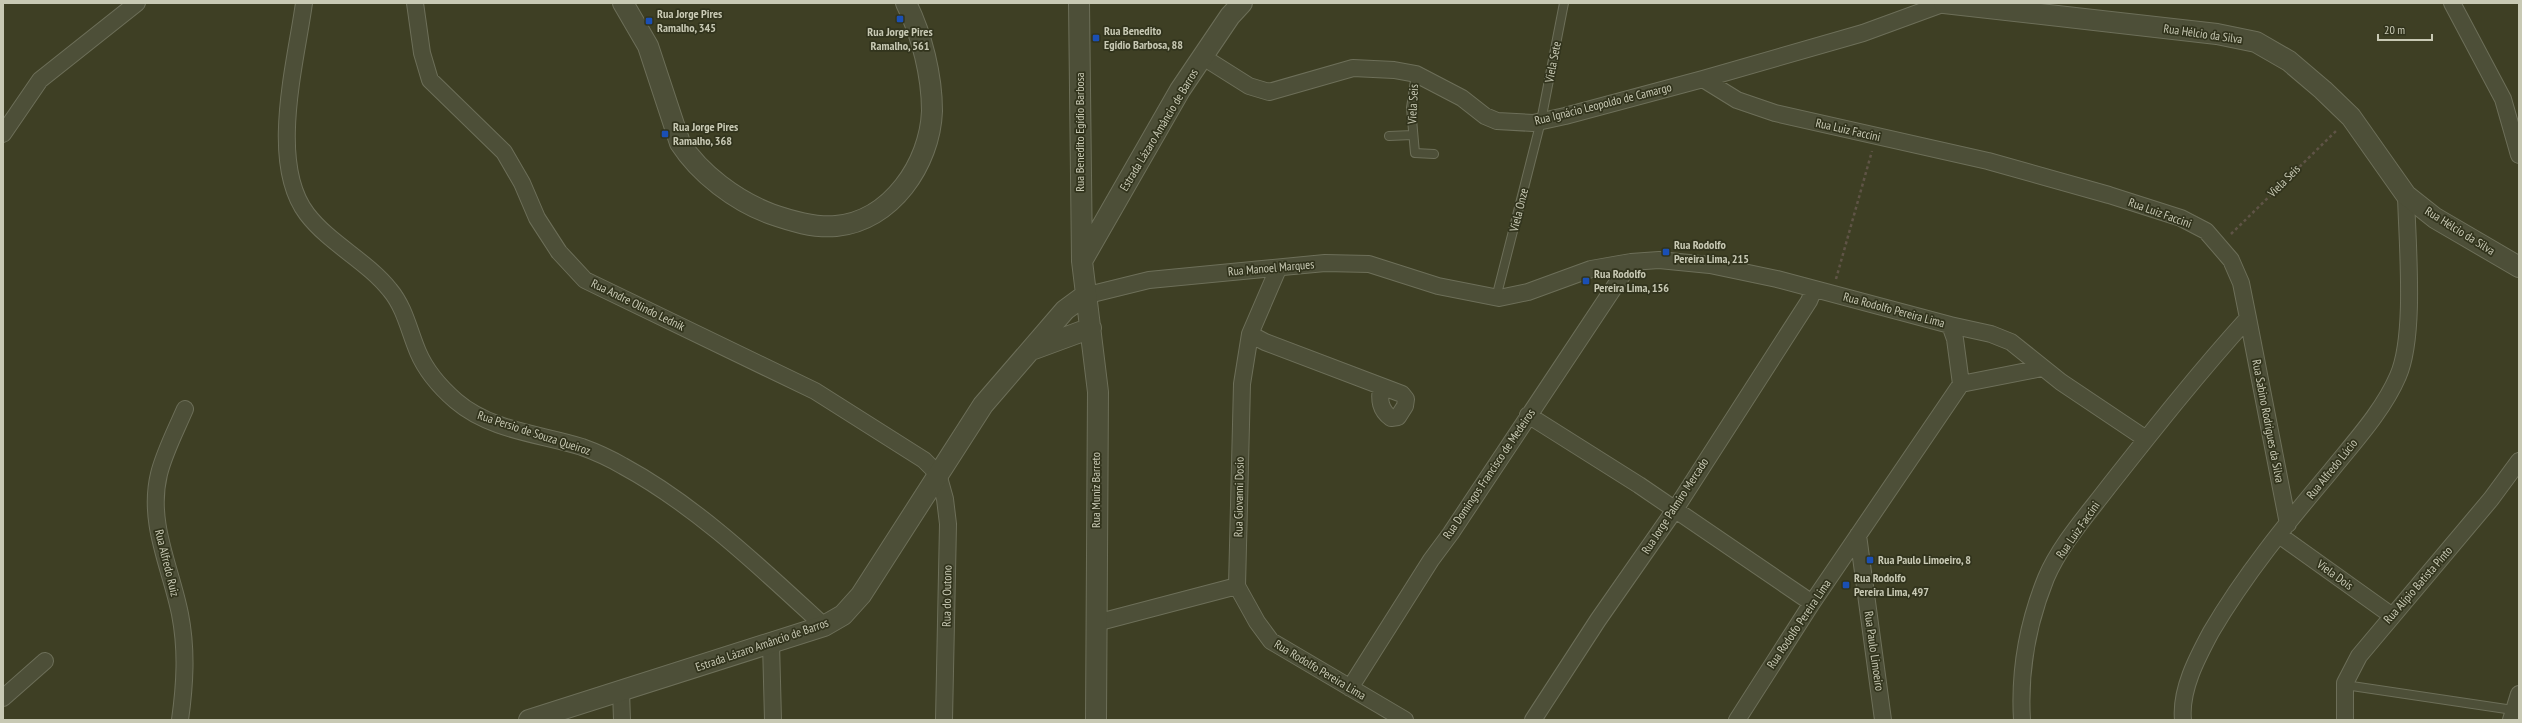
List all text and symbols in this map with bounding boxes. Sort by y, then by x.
place label: Rua Jorge Pires Ramalho, 345 [657,6,722,35]
marker: Rua Jorge Pires Ramalho, 561 [895,14,905,24]
marker: Rua Jorge Pires Ramalho, 345 [644,16,654,26]
scale bar [2378,16,2432,42]
street label: Rua Hélcio da Silva [2163,21,2244,47]
text: 20 m [2384,22,2405,37]
place label: Rua Benedito Egídio Barbosa, 88 [1104,23,1183,52]
place label: Rua Jorge Pires Ramalho, 561 [867,24,933,53]
marker: Rua Benedito Egídio Barbosa, 88 [1091,33,1101,43]
street label: Viela Sete [1541,40,1564,85]
street label: Estrada Lázaro Amâncio de Barros [1116,66,1201,194]
street label: Rua Benedito Egídio Barbosa [1072,72,1087,192]
street label: Rua Ignácio Leopoldo de Camargo [1533,79,1673,128]
street label: Viela Seis [1404,84,1421,125]
street label: Rua Luiz Faccini [1814,115,1882,144]
place label: Rua Jorge Pires Ramalho, 368 [673,119,738,148]
marker: Rua Jorge Pires Ramalho, 368 [660,129,670,139]
street label: Viela Seis [2263,161,2303,201]
street label: Viela Onze [1506,187,1531,234]
street label: Rua Luiz Faccini [2127,194,2194,231]
street label: Rua Hélcio da Silva [2423,203,2498,258]
place label: Rua Rodolfo Pereira Lima, 215 [1674,237,1749,266]
marker: Rua Rodolfo Pereira Lima, 215 [1661,247,1671,257]
street label: Rua Manoel Marques [1227,256,1315,279]
place label: Rua Rodolfo Pereira Lima, 156 [1594,266,1669,295]
street label: Rua Andre Olindo Lednik [589,275,688,334]
marker: Rua Rodolfo Pereira Lima, 156 [1581,276,1591,286]
street label: Rua Rodolfo Pereira Lima [1842,289,1947,330]
street label: Rua Sabino Rodrigues da Silva [2249,358,2288,484]
street label: Rua Domingos Francisco de Medeiros [1439,406,1538,542]
street label: Rua Persio de Souza Queiroz [476,407,593,458]
street label: Rua Alfredo Lúcio [2303,436,2360,502]
street label: Rua Muniz Barreto [1088,452,1103,528]
street label: Rua Jorge Palmiro Mercado [1638,455,1711,557]
street label: Rua Giovanni Dosio [1230,457,1247,537]
street label: Rua Luiz Faccini [2052,498,2103,561]
street label: Rua Alfredo Ruiz [152,528,183,598]
street label: Rua Alípio Batista Pinto [2380,543,2455,626]
place label: Rua Paulo Limoeiro, 8 [1878,552,1971,567]
marker: Rua Paulo Limoeiro, 8 [1865,555,1875,565]
street label: Viela Dois [2313,556,2356,593]
street label: Rua do Outono [938,565,955,627]
place label: Rua Rodolfo Pereira Lima, 497 [1854,570,1929,599]
street label: Rua Rodolfo Pereira Lima [1763,576,1834,671]
marker: Rua Rodolfo Pereira Lima, 497 [1841,580,1851,590]
street label: Rua Paulo Limoeiro [1861,610,1888,692]
street label: Estrada Lázaro Amâncio de Barros [693,615,830,674]
street label: Rua Rodolfo Pereira Lima [1272,636,1369,703]

